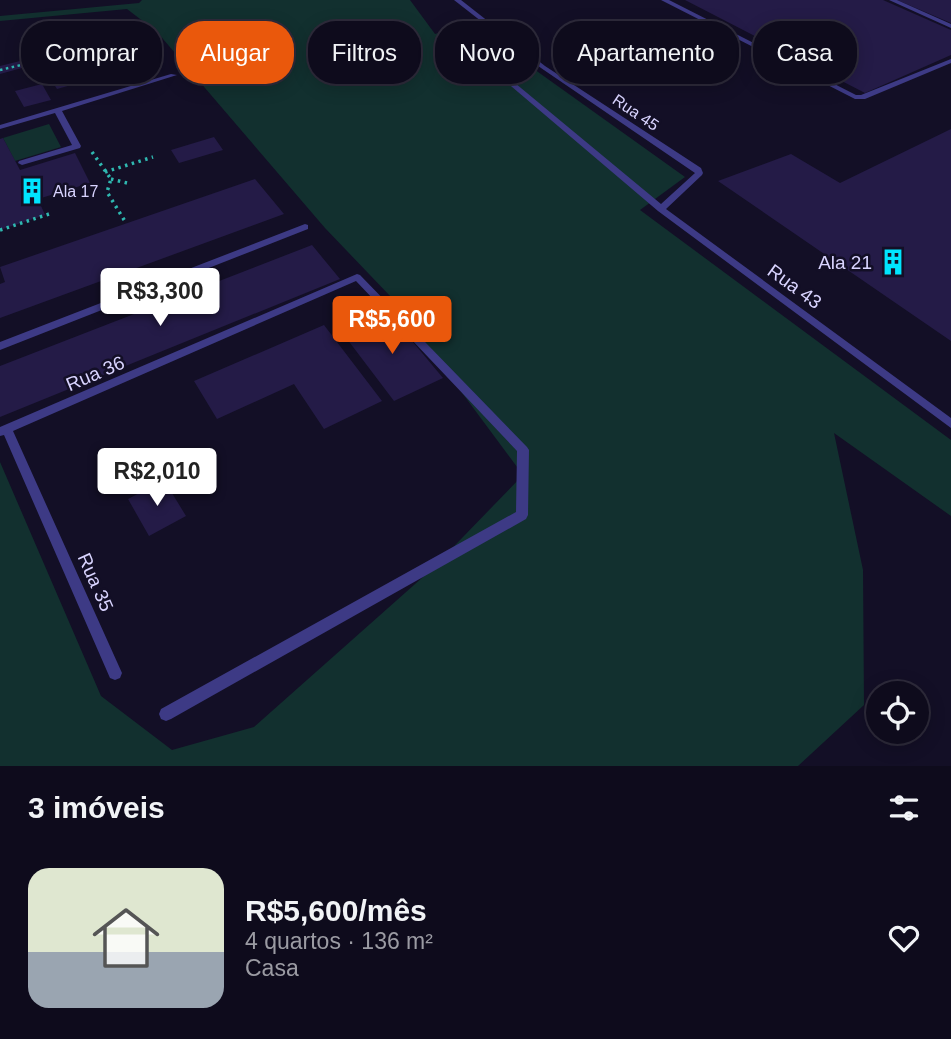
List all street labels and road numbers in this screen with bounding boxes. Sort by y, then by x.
street label: Rua 45 [610,91,662,134]
street label: Rua 43 [764,260,826,313]
street label: Rua 36 [63,352,128,395]
street label: Rua 35 [73,550,118,614]

